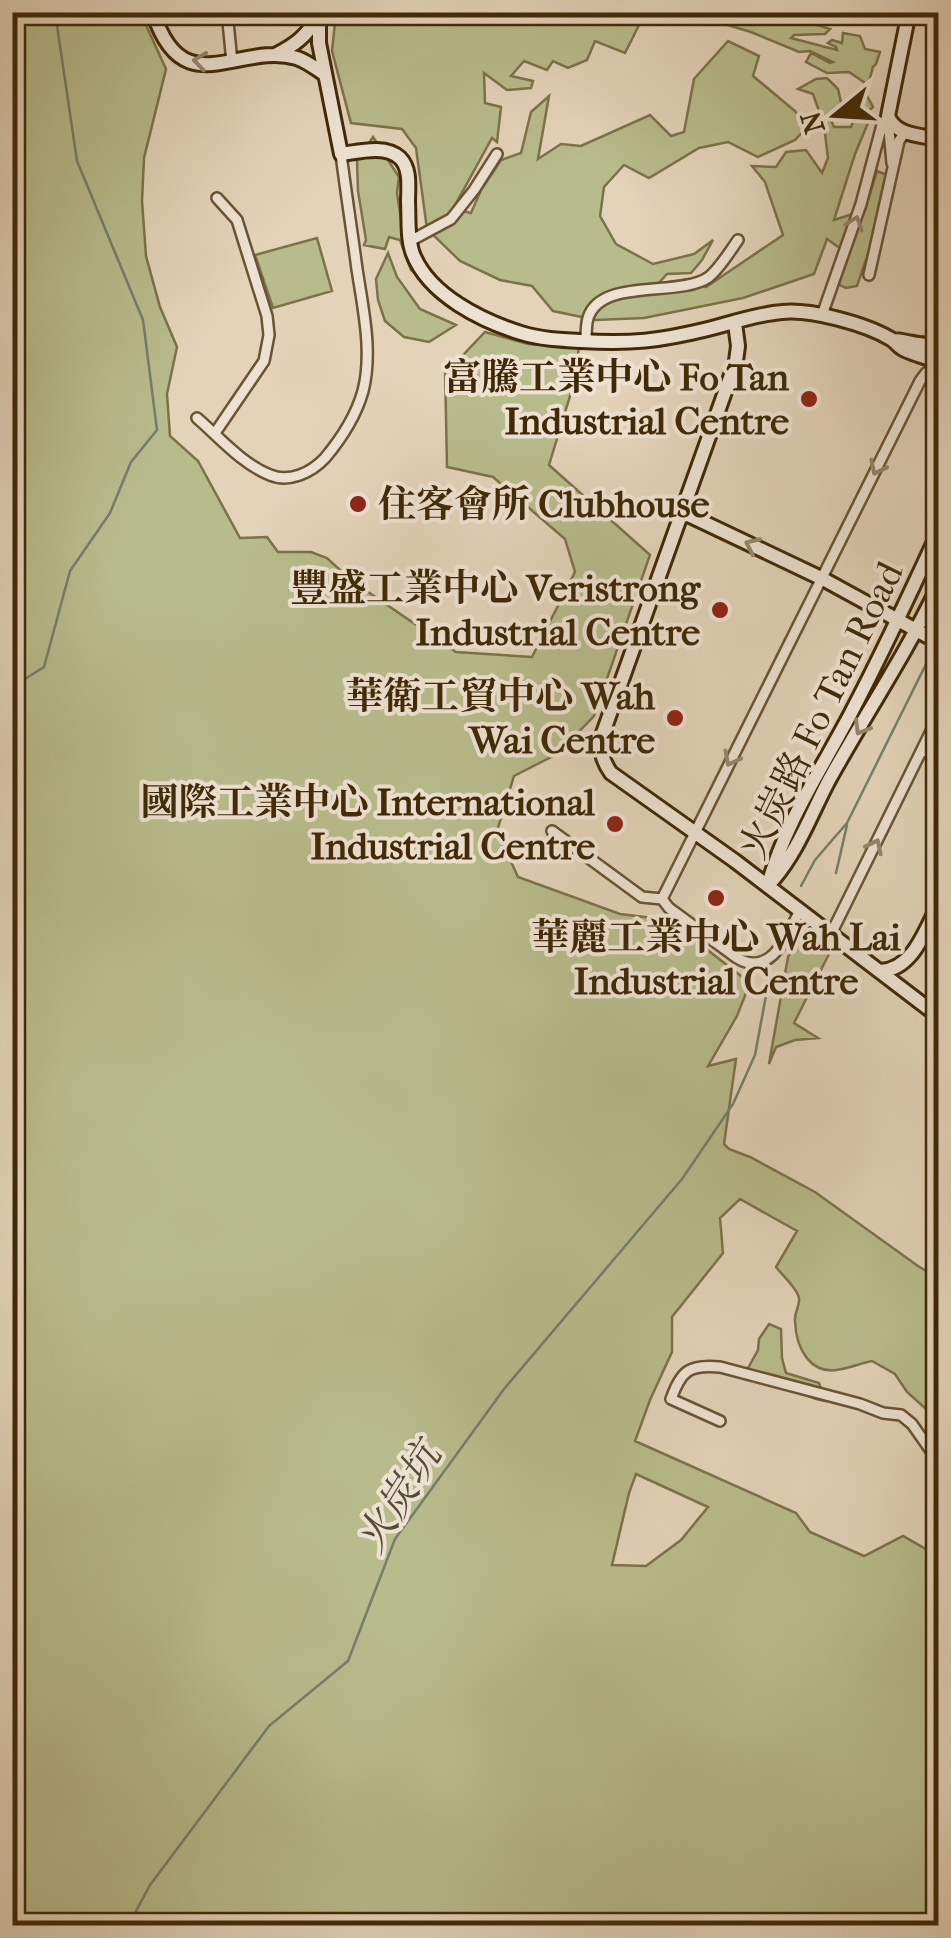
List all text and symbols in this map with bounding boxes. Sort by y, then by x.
one-way arrow [192,51,208,72]
north arrow [786,65,886,165]
text: N [793,107,832,138]
one-way arrow [843,215,864,232]
place label: 富騰工業中心 Fo Tan Industrial Centre [443,355,790,444]
marker: 富騰工業中心 Fo Tan Industrial Centre [798,388,820,410]
one-way arrow [869,458,889,476]
place label: 住客會所 Clubhouse [378,482,709,527]
marker: 住客會所 Clubhouse [347,493,369,515]
one-way arrow [744,538,762,558]
street label: 火炭路 Fo Tan Road [730,554,913,866]
place label: 豐盛工業中心 Veristrong Industrial Centre [290,566,702,655]
marker: 豐盛工業中心 Veristrong Industrial Centre [709,599,731,621]
place label: 華衛工貿中心 Wah Wai Centre [345,674,656,763]
marker: 華衛工貿中心 Wah Wai Centre [664,707,686,729]
one-way arrow [854,717,873,735]
one-way arrow [724,748,743,766]
place label: 國際工業中心 International Industrial Centre [140,780,595,869]
marker: 國際工業中心 International Industrial Centre [604,813,626,835]
one-way arrow [862,839,882,857]
marker: 華麗工業中心 Wah Lai Industrial Centre [705,887,727,909]
place label: 華麗工業中心 Wah Lai Industrial Centre [531,915,902,1004]
water label: 火炭坑 [348,1429,453,1561]

